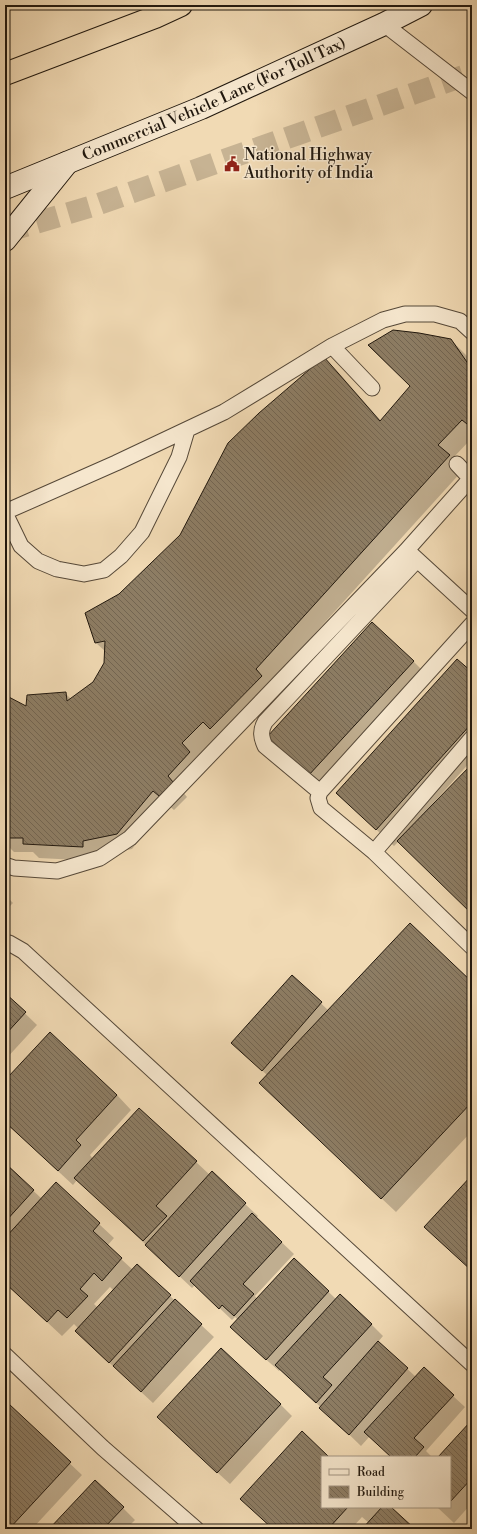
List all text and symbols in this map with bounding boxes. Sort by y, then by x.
street label: Commercial Vehicle Lane (For Toll Tax) [79,33,349,165]
place label: National Highway Authority of India [243,145,374,183]
public building icon: National Highway Authority of India [223,155,241,173]
legend [321,1456,451,1508]
text: Road [357,1465,385,1480]
text: Building [356,1485,405,1500]

